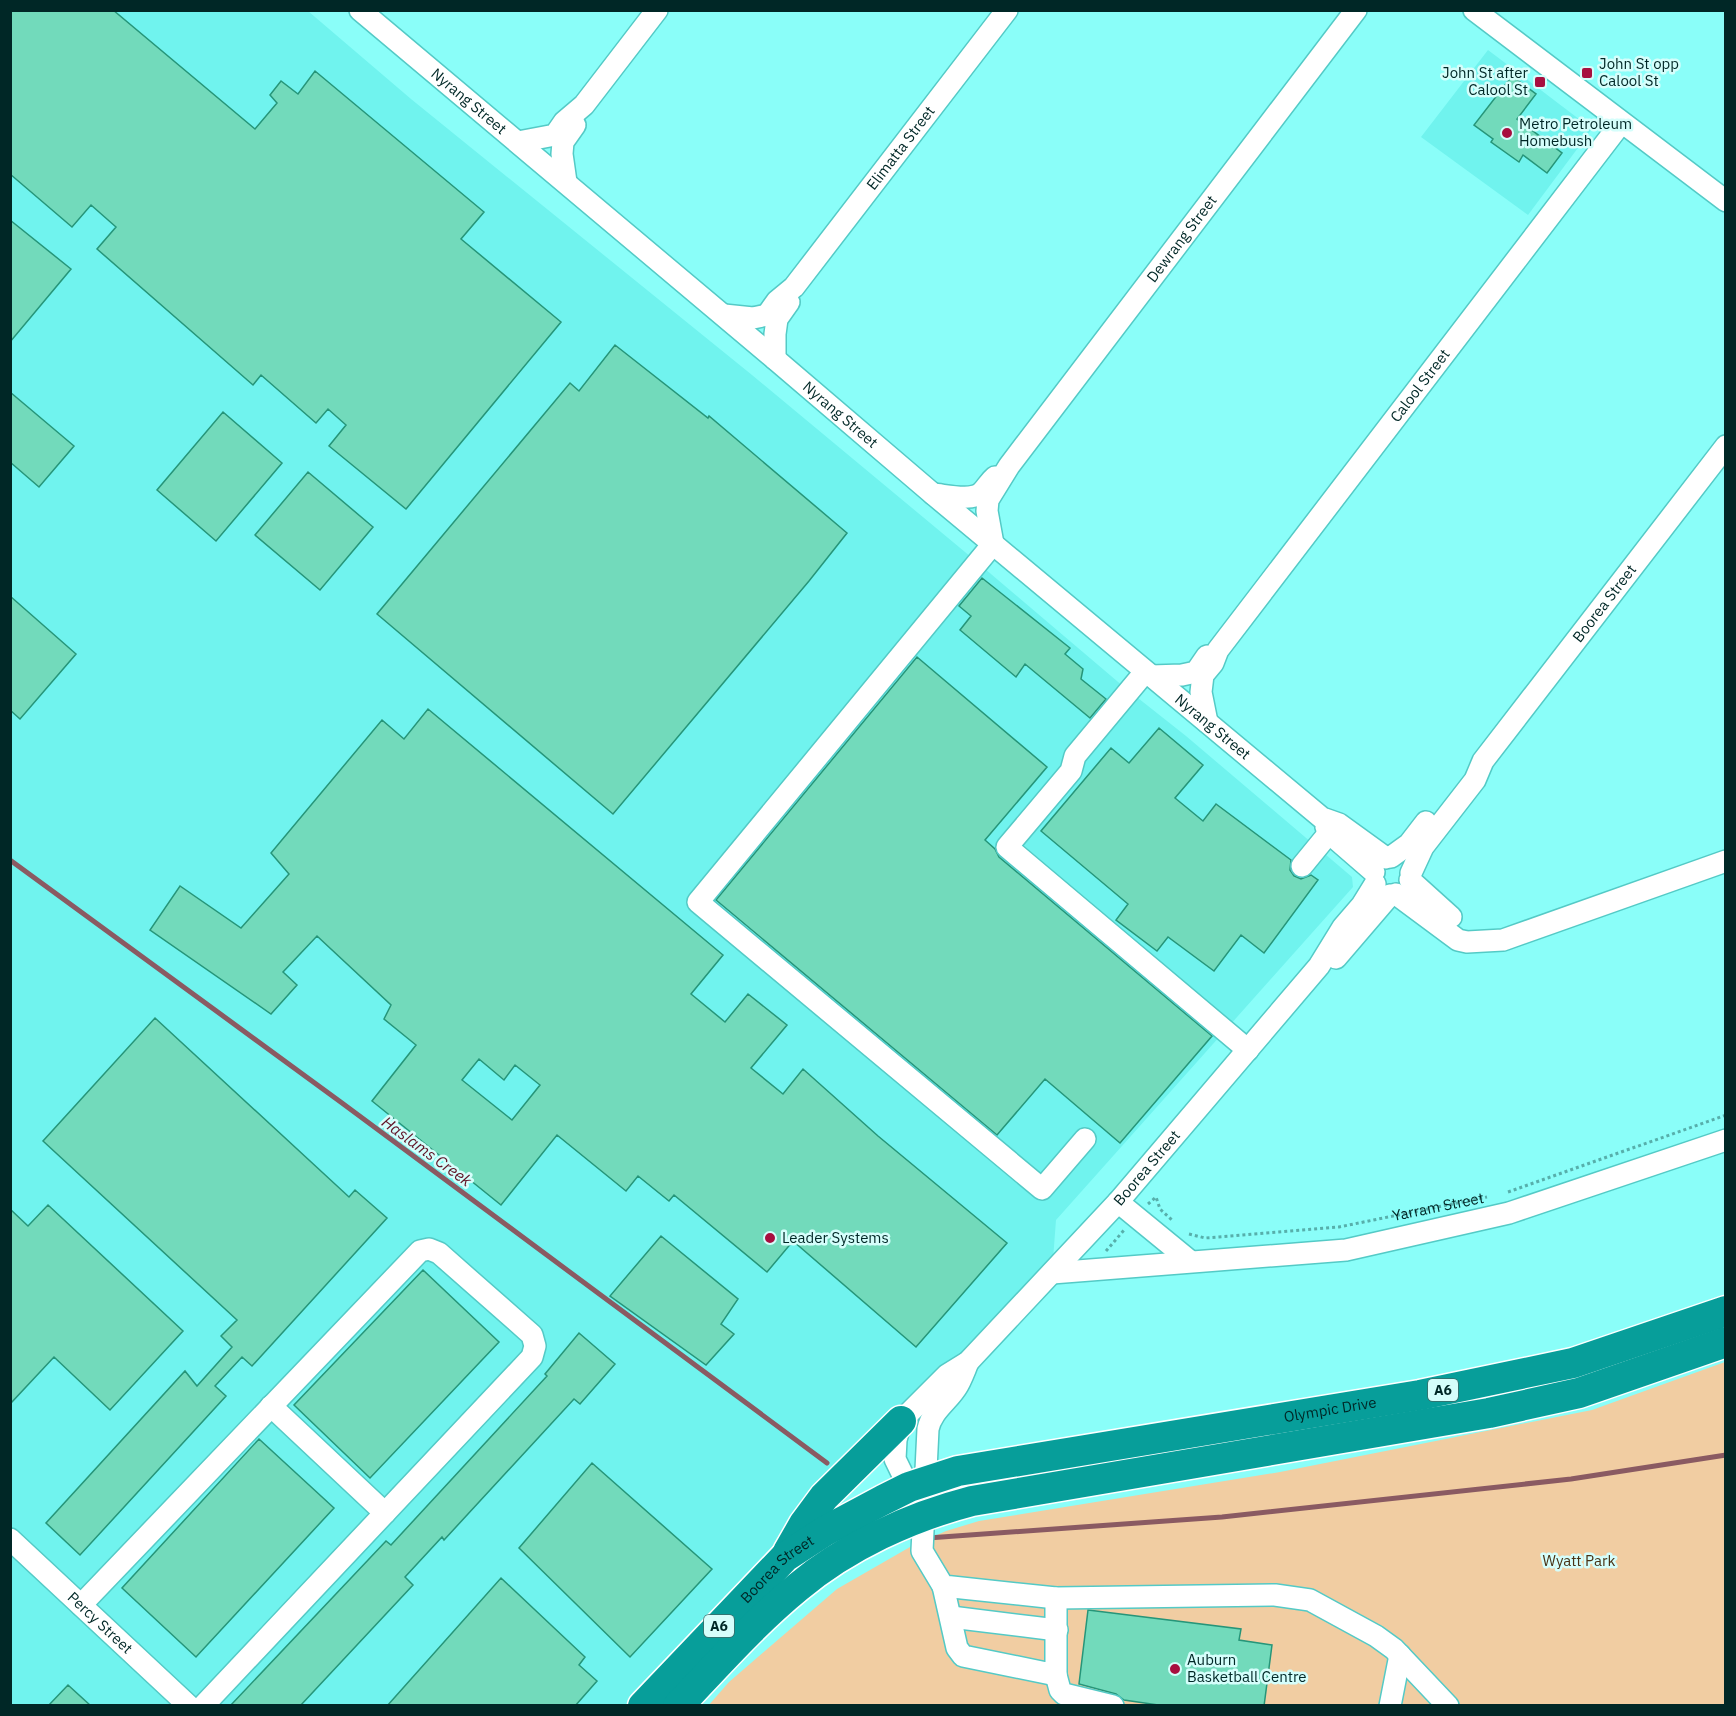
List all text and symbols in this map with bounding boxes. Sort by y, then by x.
place label: John St opp Calool St [1599,54,1679,90]
place label: John St after Calool St [1442,63,1528,99]
street label: Nyrang Street [427,64,511,138]
marker: John St opp Calool St [1580,66,1594,80]
marker: John St after Calool St [1533,75,1547,89]
street label: Elimatta Street [862,102,939,194]
place label: Metro Petroleum Homebush [1519,114,1632,150]
marker: Metro Petroleum Homebush [1500,126,1514,140]
street label: Dewrang Street [1142,191,1221,286]
street label: Calool Street [1386,345,1454,426]
street label: Nyrang Street [799,377,882,452]
street label: Boorea Street [1568,561,1640,646]
street label: Nyrang Street [1171,690,1255,764]
water label: Haslams Creek [378,1112,476,1191]
street label: Boorea Street [1109,1126,1184,1209]
street label: Yarram Street [1390,1188,1485,1225]
place label: Leader Systems [782,1228,889,1247]
marker: Leader Systems [763,1231,777,1245]
road number: A6 [1428,1379,1458,1401]
street label: Olympic Drive [1282,1392,1378,1426]
street label: Boorea Street [736,1531,817,1607]
park label: Wyatt Park [1543,1551,1616,1570]
street label: Percy Street [64,1588,137,1658]
road number: A6 [704,1615,734,1637]
place label: Auburn Basketball Centre [1187,1650,1307,1686]
marker: Auburn Basketball Centre [1168,1662,1182,1676]

